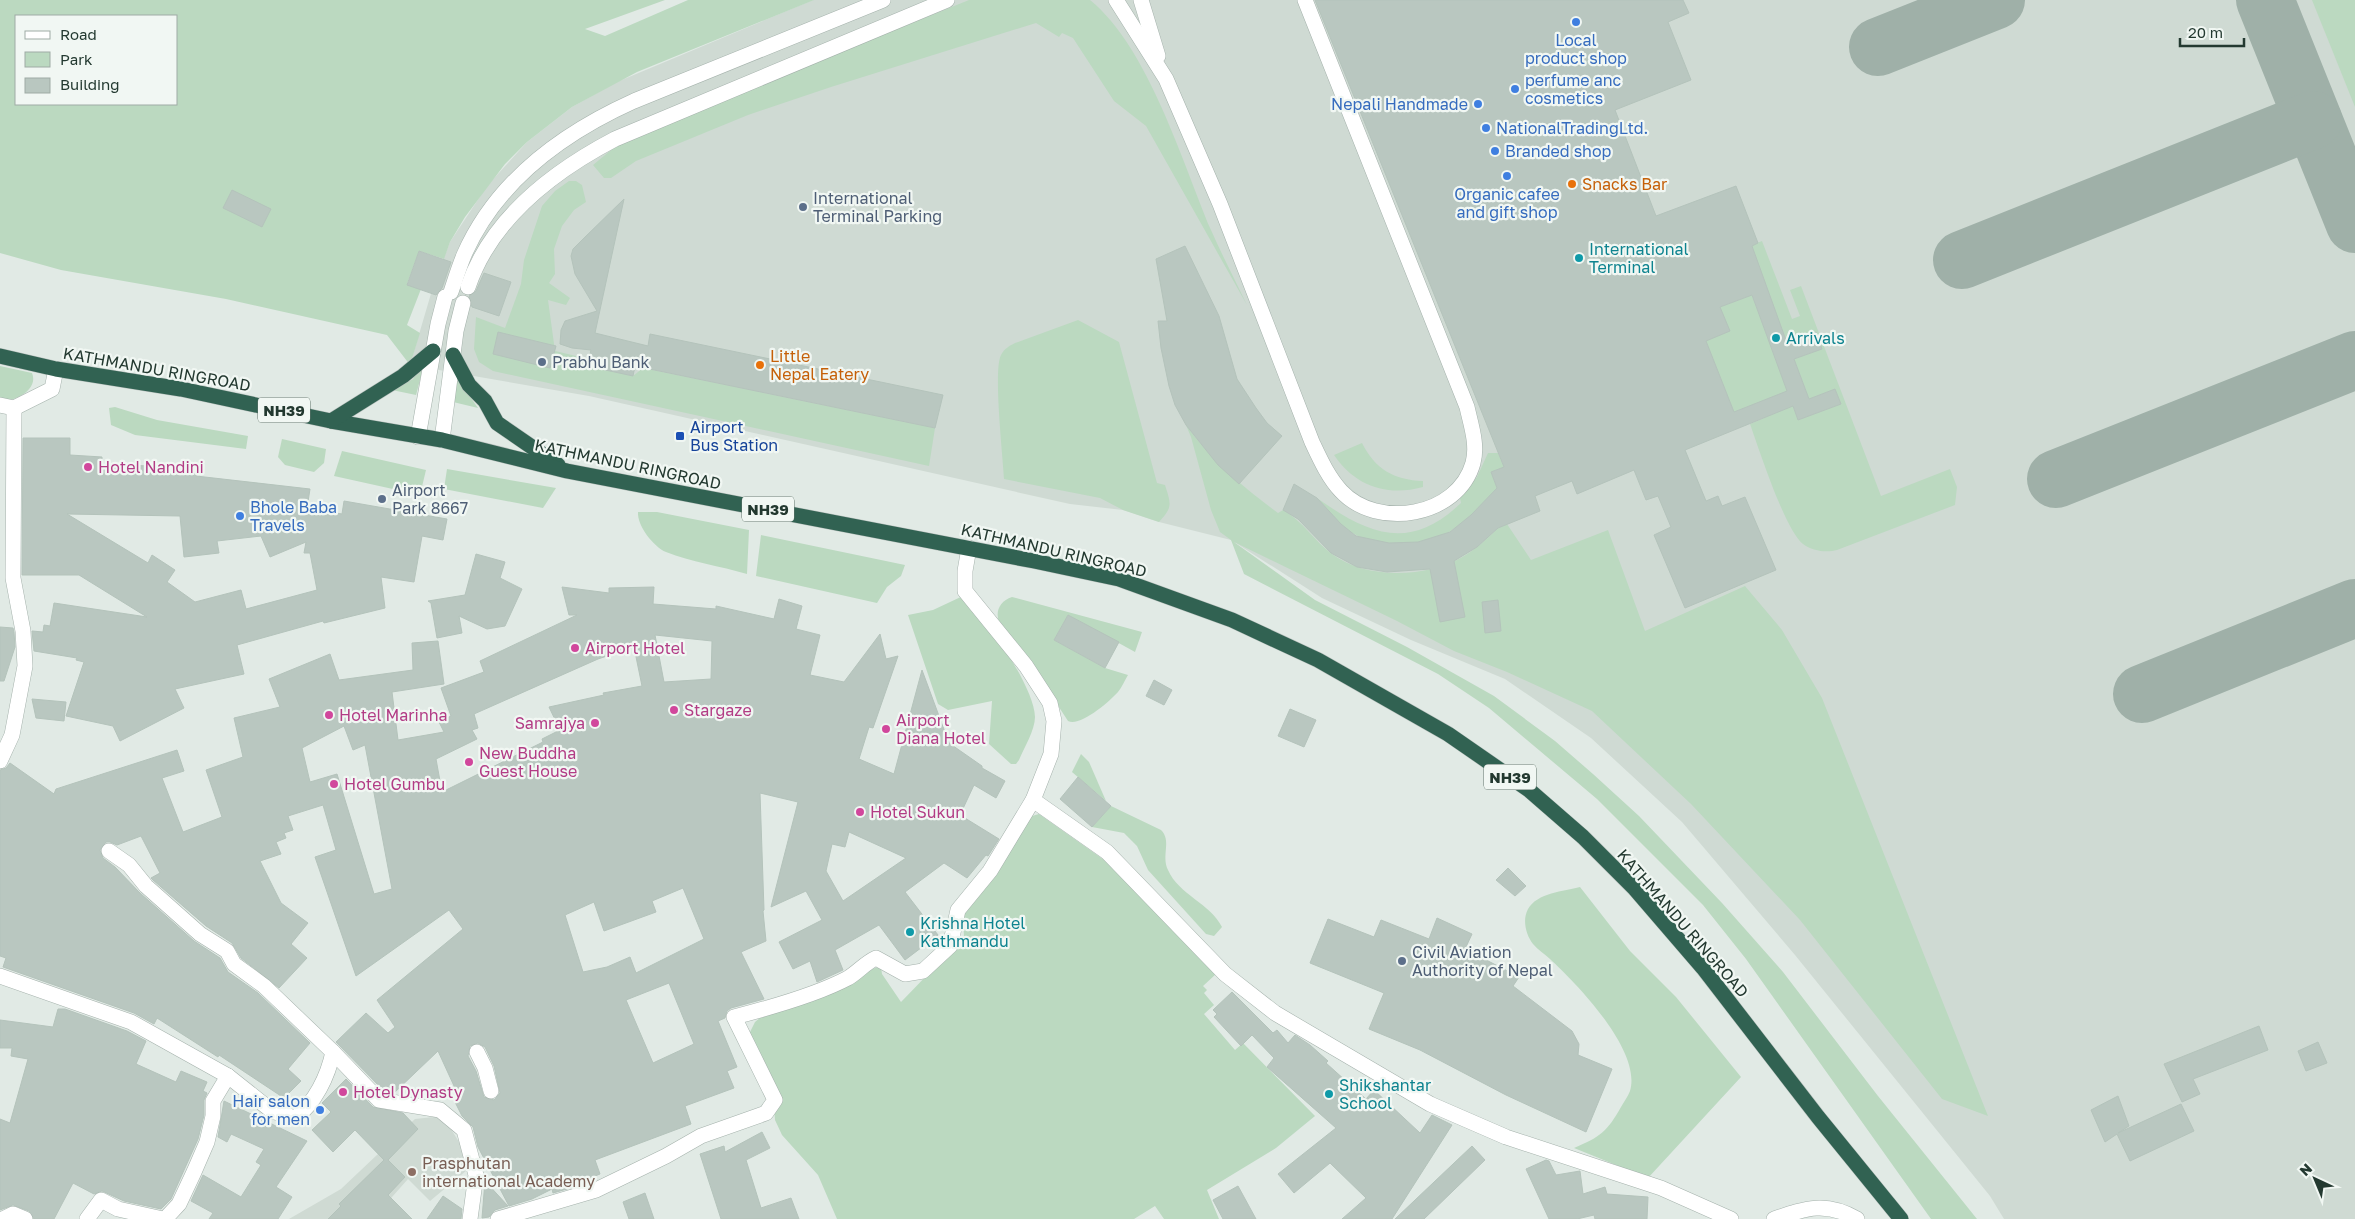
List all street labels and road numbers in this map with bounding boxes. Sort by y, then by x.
street label: KATHMANDU RINGROAD [62,343,252,395]
road number: NH39 [258,398,310,422]
street label: KATHMANDU RINGROAD [533,434,723,494]
road number: NH39 [742,496,794,522]
street label: KATHMANDU RINGROAD [959,519,1149,581]
road number: NH39 [1484,764,1536,790]
street label: KATHMANDU RINGROAD [1613,845,1753,1001]

